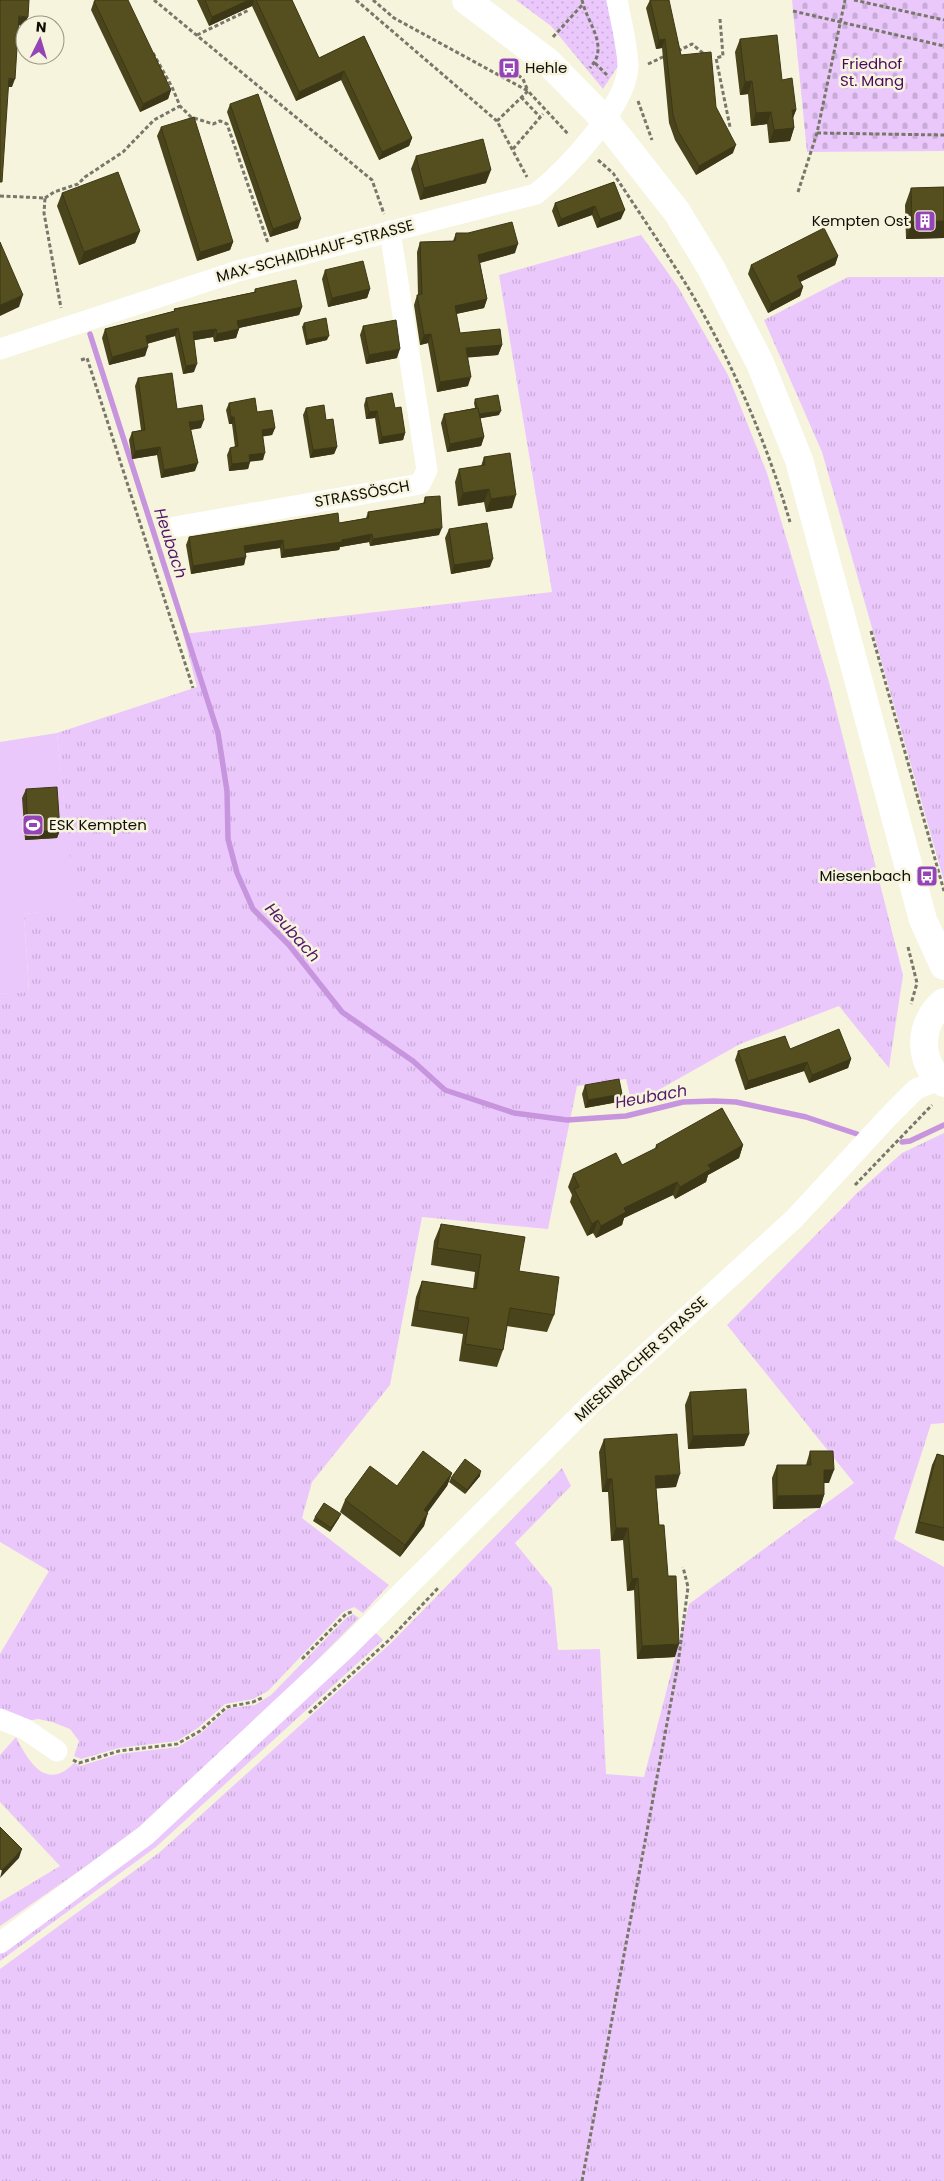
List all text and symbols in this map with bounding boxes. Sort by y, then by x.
north arrow [15,15,65,65]
text: N [35,17,47,37]
park label: Friedhof St. Mang [840,53,904,91]
bus stop icon: Hehle [497,56,521,80]
place label: Hehle [525,57,567,78]
building icon: Kempten Ost [913,209,937,233]
place label: Kempten Ost [812,210,909,231]
street label: MAX-SCHAIDHAUF-STRASSE [214,214,416,287]
street label: STRASSÖSCH [313,475,411,512]
water label: Heubach [148,505,193,581]
sports icon: ESK Kempten [21,813,45,837]
place label: ESK Kempten [49,814,147,835]
bus stop icon: Miesenbach [915,864,939,888]
place label: Miesenbach [819,865,911,886]
water label: Heubach [260,898,326,967]
water label: Heubach [613,1079,689,1114]
street label: MIESENBACHER STRASSE [570,1291,712,1426]

